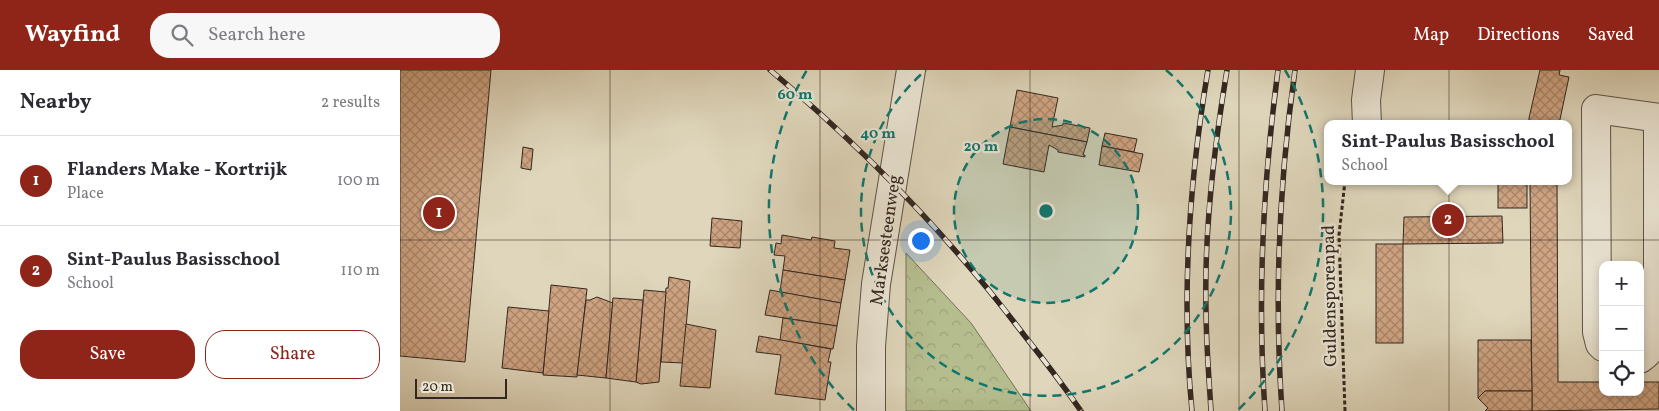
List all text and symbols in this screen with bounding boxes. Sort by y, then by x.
search box [150,13,500,58]
text: Wayfind [25,18,120,52]
icon: search [168,21,196,49]
text: Search here [208,22,305,48]
text: Map [1413,23,1449,48]
text: Directions [1477,23,1560,48]
text: Saved [1588,23,1634,48]
text: 60 m [778,85,813,106]
text: Nearby [20,88,91,117]
text: 2 results [321,92,380,114]
popup [1324,120,1572,185]
text: 40 m [860,124,896,145]
text: Sint-Paulus Basisschool [1341,129,1555,155]
text: 20 m [964,137,999,158]
text: School [1341,155,1388,177]
text: Flanders Make - Kortrijk [67,157,287,183]
text: 1 [33,170,39,192]
text: 100 m [337,170,380,192]
street label: Marksesteenweg [865,173,908,307]
text: Place [67,183,104,205]
pin: 1 [423,194,455,232]
pin: 2 [1432,201,1464,239]
centre of rings [1037,202,1055,220]
street label: Guldensporenpad [1317,225,1344,367]
your location [908,228,934,254]
text: Sint-Paulus Basisschool [67,247,280,273]
text: 2 [32,260,40,282]
text: 110 m [341,260,380,282]
map controls [1599,261,1644,396]
button: + [1599,261,1644,306]
text: School [67,273,114,295]
button: − [1599,306,1644,351]
button: Save [20,330,195,379]
button: Share [205,330,380,379]
button: locate [1599,351,1644,396]
scale bar [415,376,508,399]
text: 20 m [422,378,453,397]

